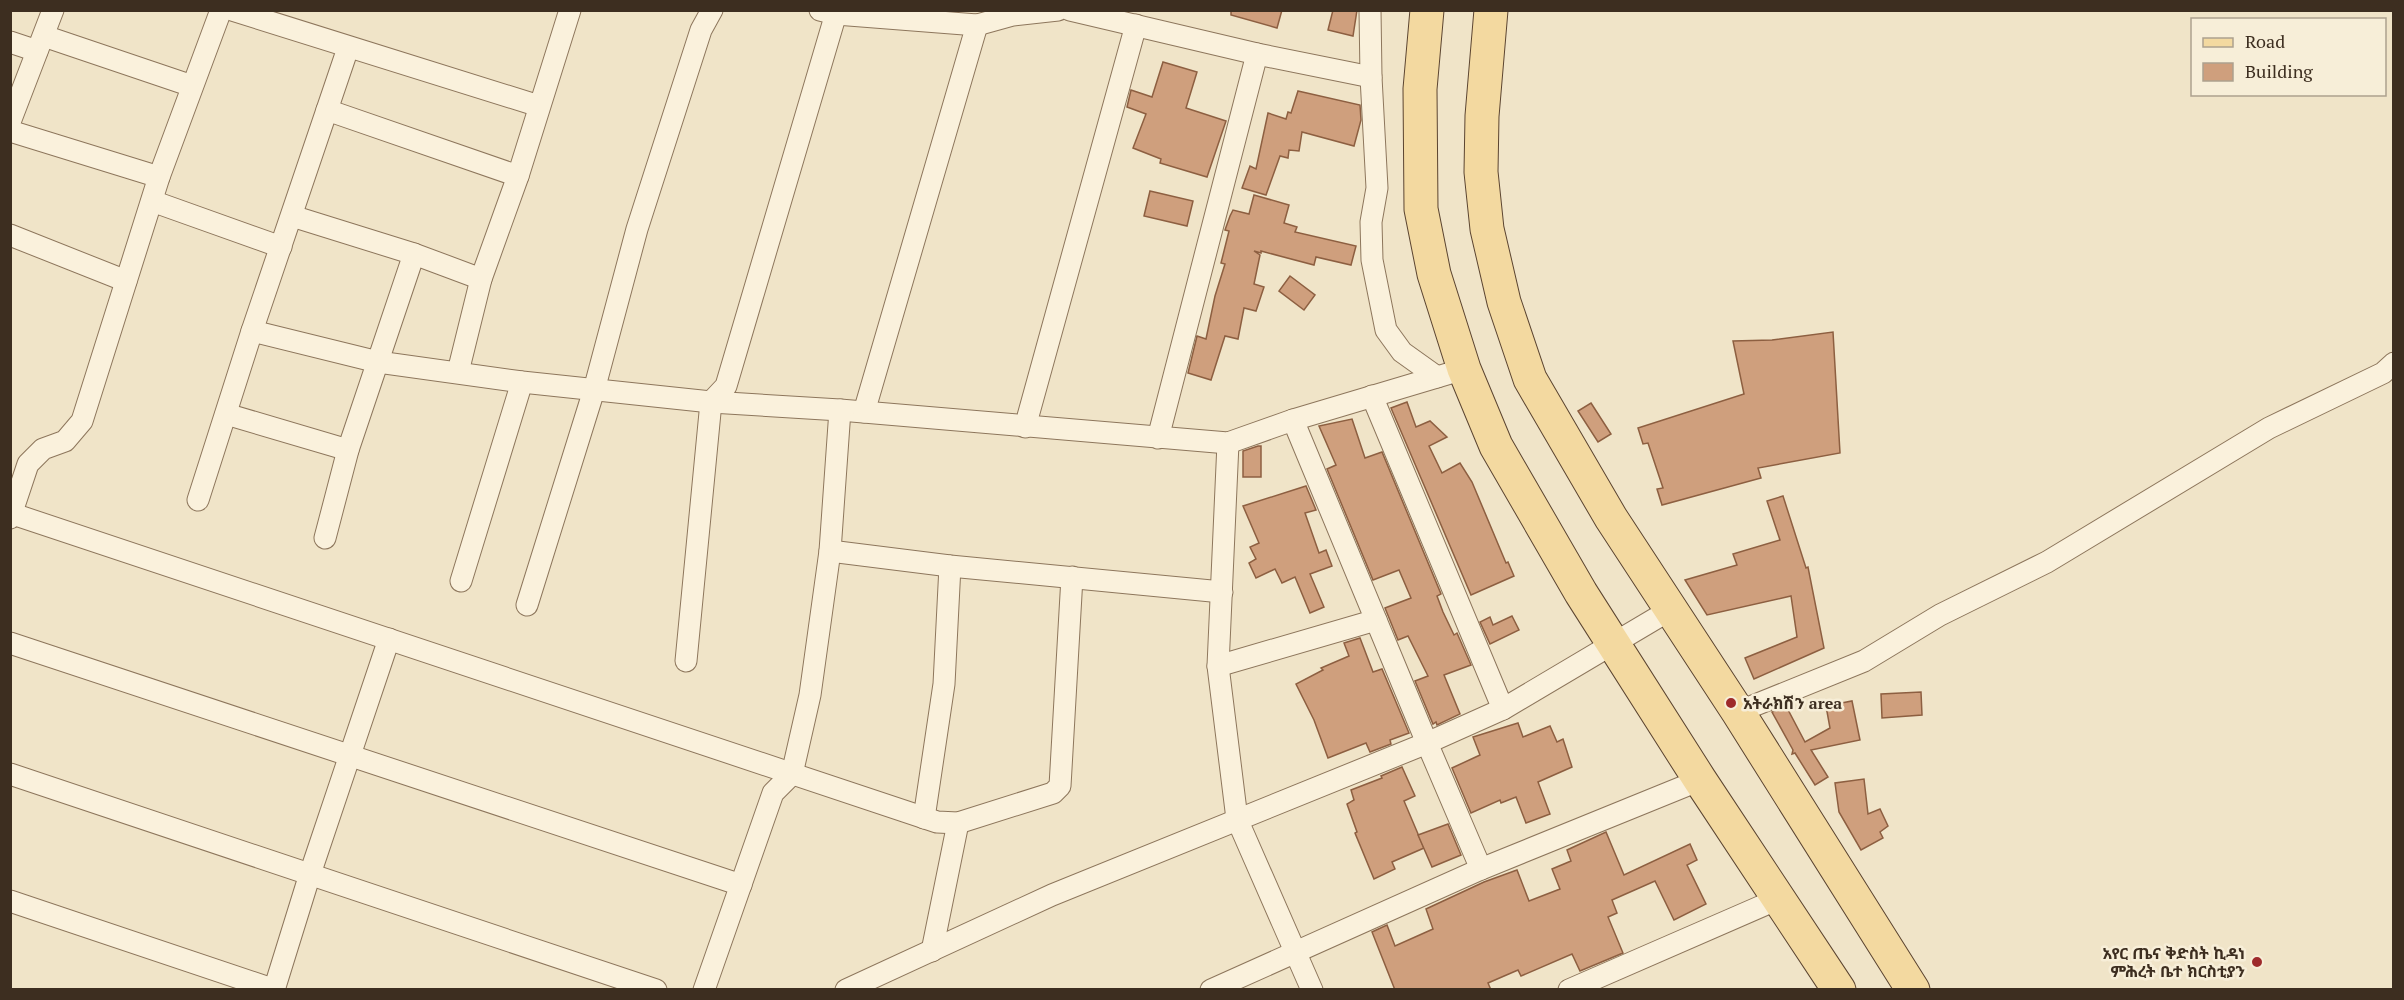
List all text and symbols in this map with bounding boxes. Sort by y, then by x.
legend [2191,18,2386,96]
text: Road [2245,29,2285,53]
text: Building [2245,59,2313,83]
place label: አትራክሽን area [1743,692,1842,714]
marker: አትራክሽን area [1724,696,1738,710]
place label: አየር ጤና ቅድስት ኪዳነ ምሕረት ቤተ ክርስቲያን [2102,942,2245,982]
marker: አየር ጤና ቅድስት ኪዳነ ምሕረት ቤተ ክርስቲያን [2250,955,2264,969]

